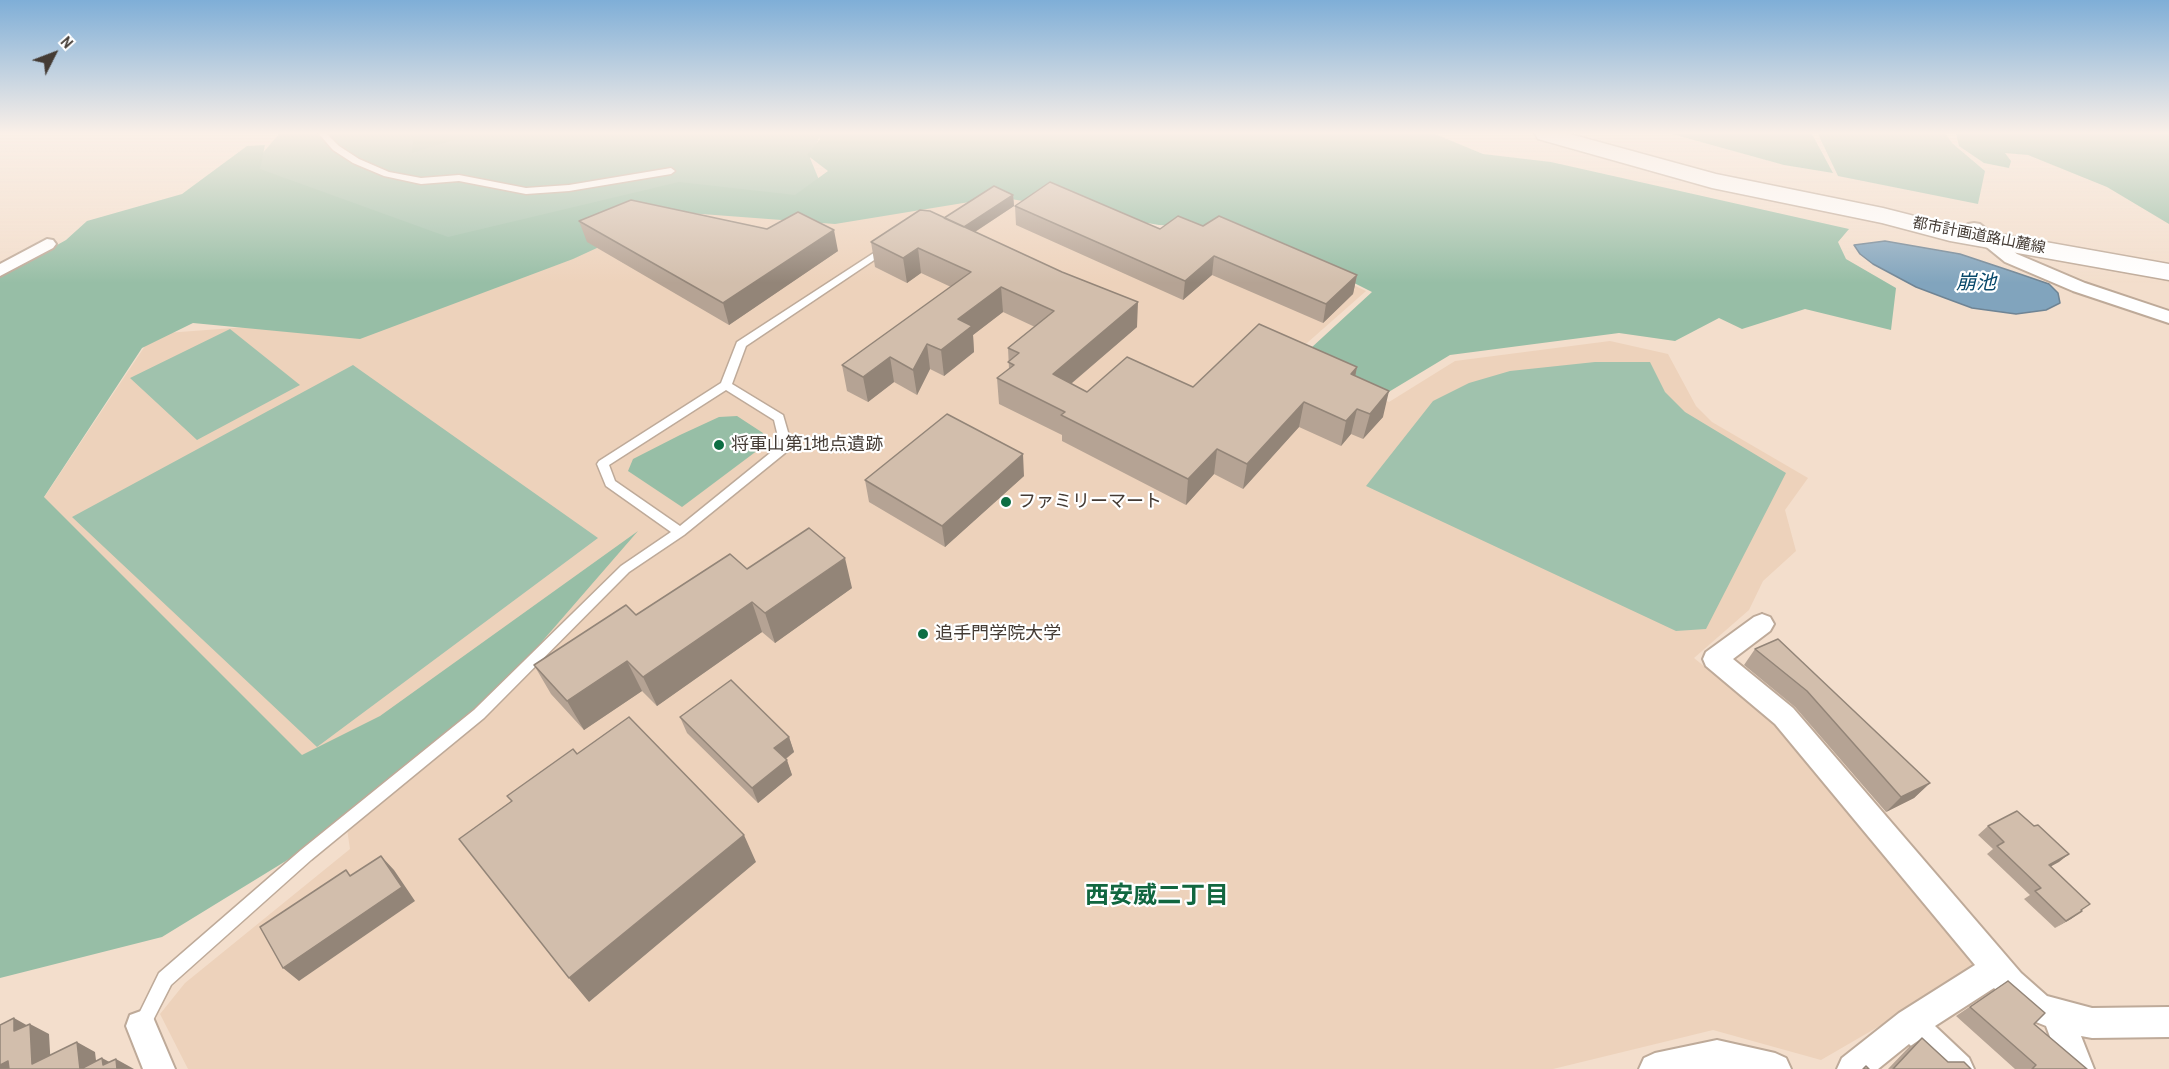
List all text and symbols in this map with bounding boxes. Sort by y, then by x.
north arrow [24,24,84,84]
text: N [56,31,79,53]
street label: 都市計画道路山麓線 [1911,214,2047,258]
water label: 崩池 [1956,272,1996,296]
place label: 将軍山第1地点遺跡 [731,434,883,456]
marker: 将軍山第1地点遺跡 [712,438,726,452]
place label: ファミリーマート [1018,491,1162,513]
marker: ファミリーマート [999,495,1013,509]
place label: 追手門学院大学 [935,623,1061,645]
marker: 追手門学院大学 [916,627,930,641]
district label: 西安威二丁目 [1085,883,1229,911]

